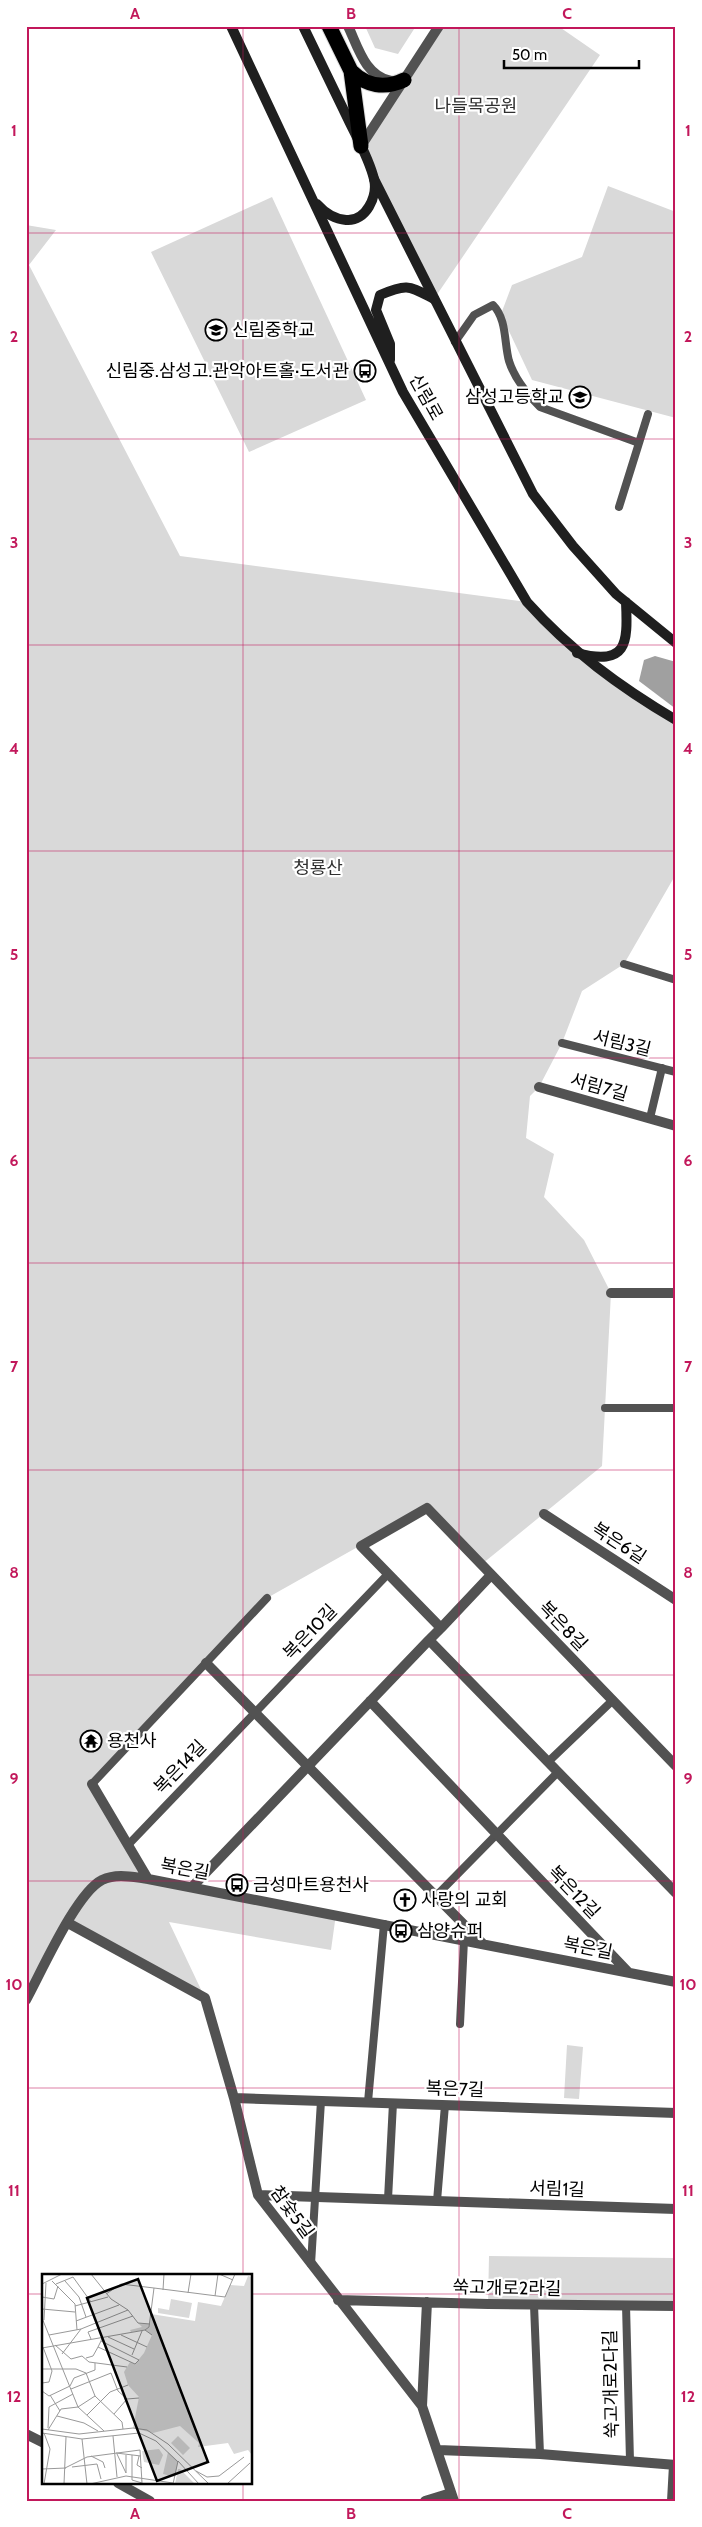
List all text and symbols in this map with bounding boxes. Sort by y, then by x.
text: A [130,4,140,23]
text: B [346,4,356,23]
text: C [562,4,572,23]
scale bar [504,38,640,70]
text: 50 m [512,46,547,64]
park label: 나들목공원 [435,95,517,117]
text: 1 [11,121,17,140]
text: 1 [685,121,691,140]
school or university icon: 신림중학교 [204,318,228,342]
place label: 신림중학교 [232,319,315,341]
text: 2 [10,327,18,346]
text: 2 [684,327,692,346]
bus stop icon: 신림중.삼성고.관악아트홀·도서관 [353,359,377,383]
place label: 신림중.삼성고.관악아트홀·도서관 [105,360,349,382]
street label: 신림로 [404,370,448,424]
school or university icon: 삼성고등학교 [568,385,592,409]
place label: 삼성고등학교 [465,386,564,408]
text: 3 [10,533,18,552]
text: 3 [684,533,692,552]
text: 4 [9,739,19,758]
text: 4 [683,739,693,758]
park label: 청룡산 [293,857,343,879]
text: 5 [10,945,18,964]
text: 5 [684,945,692,964]
street label: 서림3길 [591,1025,653,1061]
street label: 서림7길 [568,1068,630,1106]
text: 6 [10,1151,19,1170]
text: 6 [684,1151,693,1170]
text: 7 [10,1357,19,1376]
text: 7 [684,1357,693,1376]
street label: 복은6길 [588,1517,650,1569]
text: 8 [9,1563,19,1582]
text: 8 [683,1563,693,1582]
street label: 복은8길 [534,1597,592,1655]
street label: 복은10길 [278,1600,342,1664]
temple icon: 용천사 [79,1729,103,1753]
place label: 용천사 [107,1730,157,1752]
street label: 복은14길 [149,1736,211,1798]
text: 9 [10,1769,19,1788]
text: 9 [684,1769,693,1788]
street label: 복은길 [159,1854,211,1884]
street label: 복은12길 [544,1861,604,1923]
bus stop icon: 금성마트용천사 [225,1873,249,1897]
place label: 금성마트용천사 [253,1874,369,1896]
church icon: 사랑의 교회 [393,1888,417,1912]
place label: 사랑의 교회 [421,1889,508,1911]
bus stop icon: 삼양슈퍼 [389,1919,413,1943]
place label: 삼양슈퍼 [417,1920,483,1942]
street label: 복은길 [562,1932,614,1964]
text: 10 [5,1975,23,1994]
text: 10 [679,1975,697,1994]
street label: 복은7길 [425,2077,485,2101]
street label: 서림1길 [529,2177,585,2201]
text: 11 [8,2181,20,2200]
street label: 참숯5길 [266,2181,318,2243]
text: 11 [682,2181,694,2200]
inset map [42,2274,252,2484]
street label: 쑥고개로2라길 [452,2276,562,2300]
street label: 쑥고개로2다길 [599,2329,623,2439]
text: 12 [7,2387,21,2406]
text: 12 [681,2387,695,2406]
text: A [130,2504,140,2523]
text: B [346,2504,356,2523]
text: C [562,2504,572,2523]

